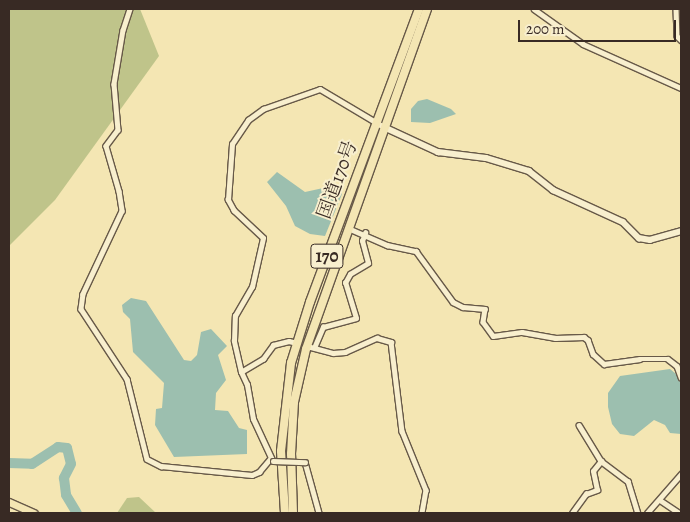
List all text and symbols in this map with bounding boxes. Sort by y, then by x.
scale bar [520,10,678,42]
text: 200 m [526,19,565,39]
street label: 国道170号 [313,138,363,222]
road number: 170 [310,240,344,272]

